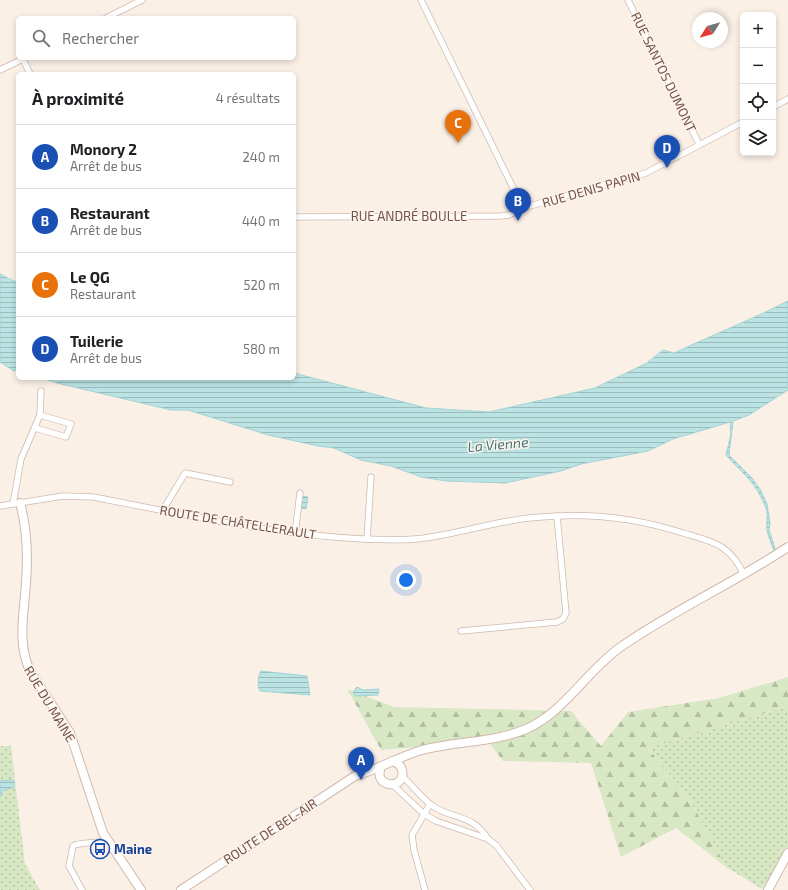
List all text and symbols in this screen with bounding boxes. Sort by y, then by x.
street label: RUE SANTOS DUMONT [628,9,700,135]
north arrow [692,12,728,48]
map controls [740,12,776,156]
button: + [740,12,776,48]
search box [16,16,296,60]
icon: search [30,27,52,49]
text: Rechercher [62,29,139,47]
button: − [740,48,776,84]
button: locate [740,84,776,120]
text: À proximité [32,88,124,108]
text: 4 résultats [216,90,280,106]
pin: C [445,110,471,143]
button: layers [740,120,776,156]
pin: D [654,135,680,168]
text: Monory 2 [70,140,137,158]
text: A [41,149,49,165]
text: 240 m [243,149,280,165]
text: Arrêt de bus [70,158,142,174]
street label: RUE DENIS PAPIN [540,167,642,211]
pin: B [505,188,531,221]
text: Restaurant [70,204,150,222]
street label: RUE ANDRÉ BOULLE [351,207,467,224]
text: B [41,213,49,229]
text: 440 m [242,213,280,229]
text: Arrêt de bus [70,222,142,238]
text: Le QG [70,268,110,286]
text: C [41,277,49,293]
text: 520 m [244,277,280,293]
text: Restaurant [70,286,136,302]
text: Tuilerie [70,332,123,350]
text: D [41,341,49,357]
text: 580 m [243,341,280,357]
text: Arrêt de bus [70,350,142,366]
water label: La Vienne [467,433,530,455]
street label: ROUTE DE CHÂTELLERAULT [159,502,318,542]
your location [396,570,416,590]
street label: RUE DU MAINE [21,663,79,745]
pin: A [348,747,374,780]
street label: ROUTE DE BEL-AIR [220,795,320,867]
bus stop icon: Maine [89,838,111,860]
place label: Maine [114,841,152,857]

